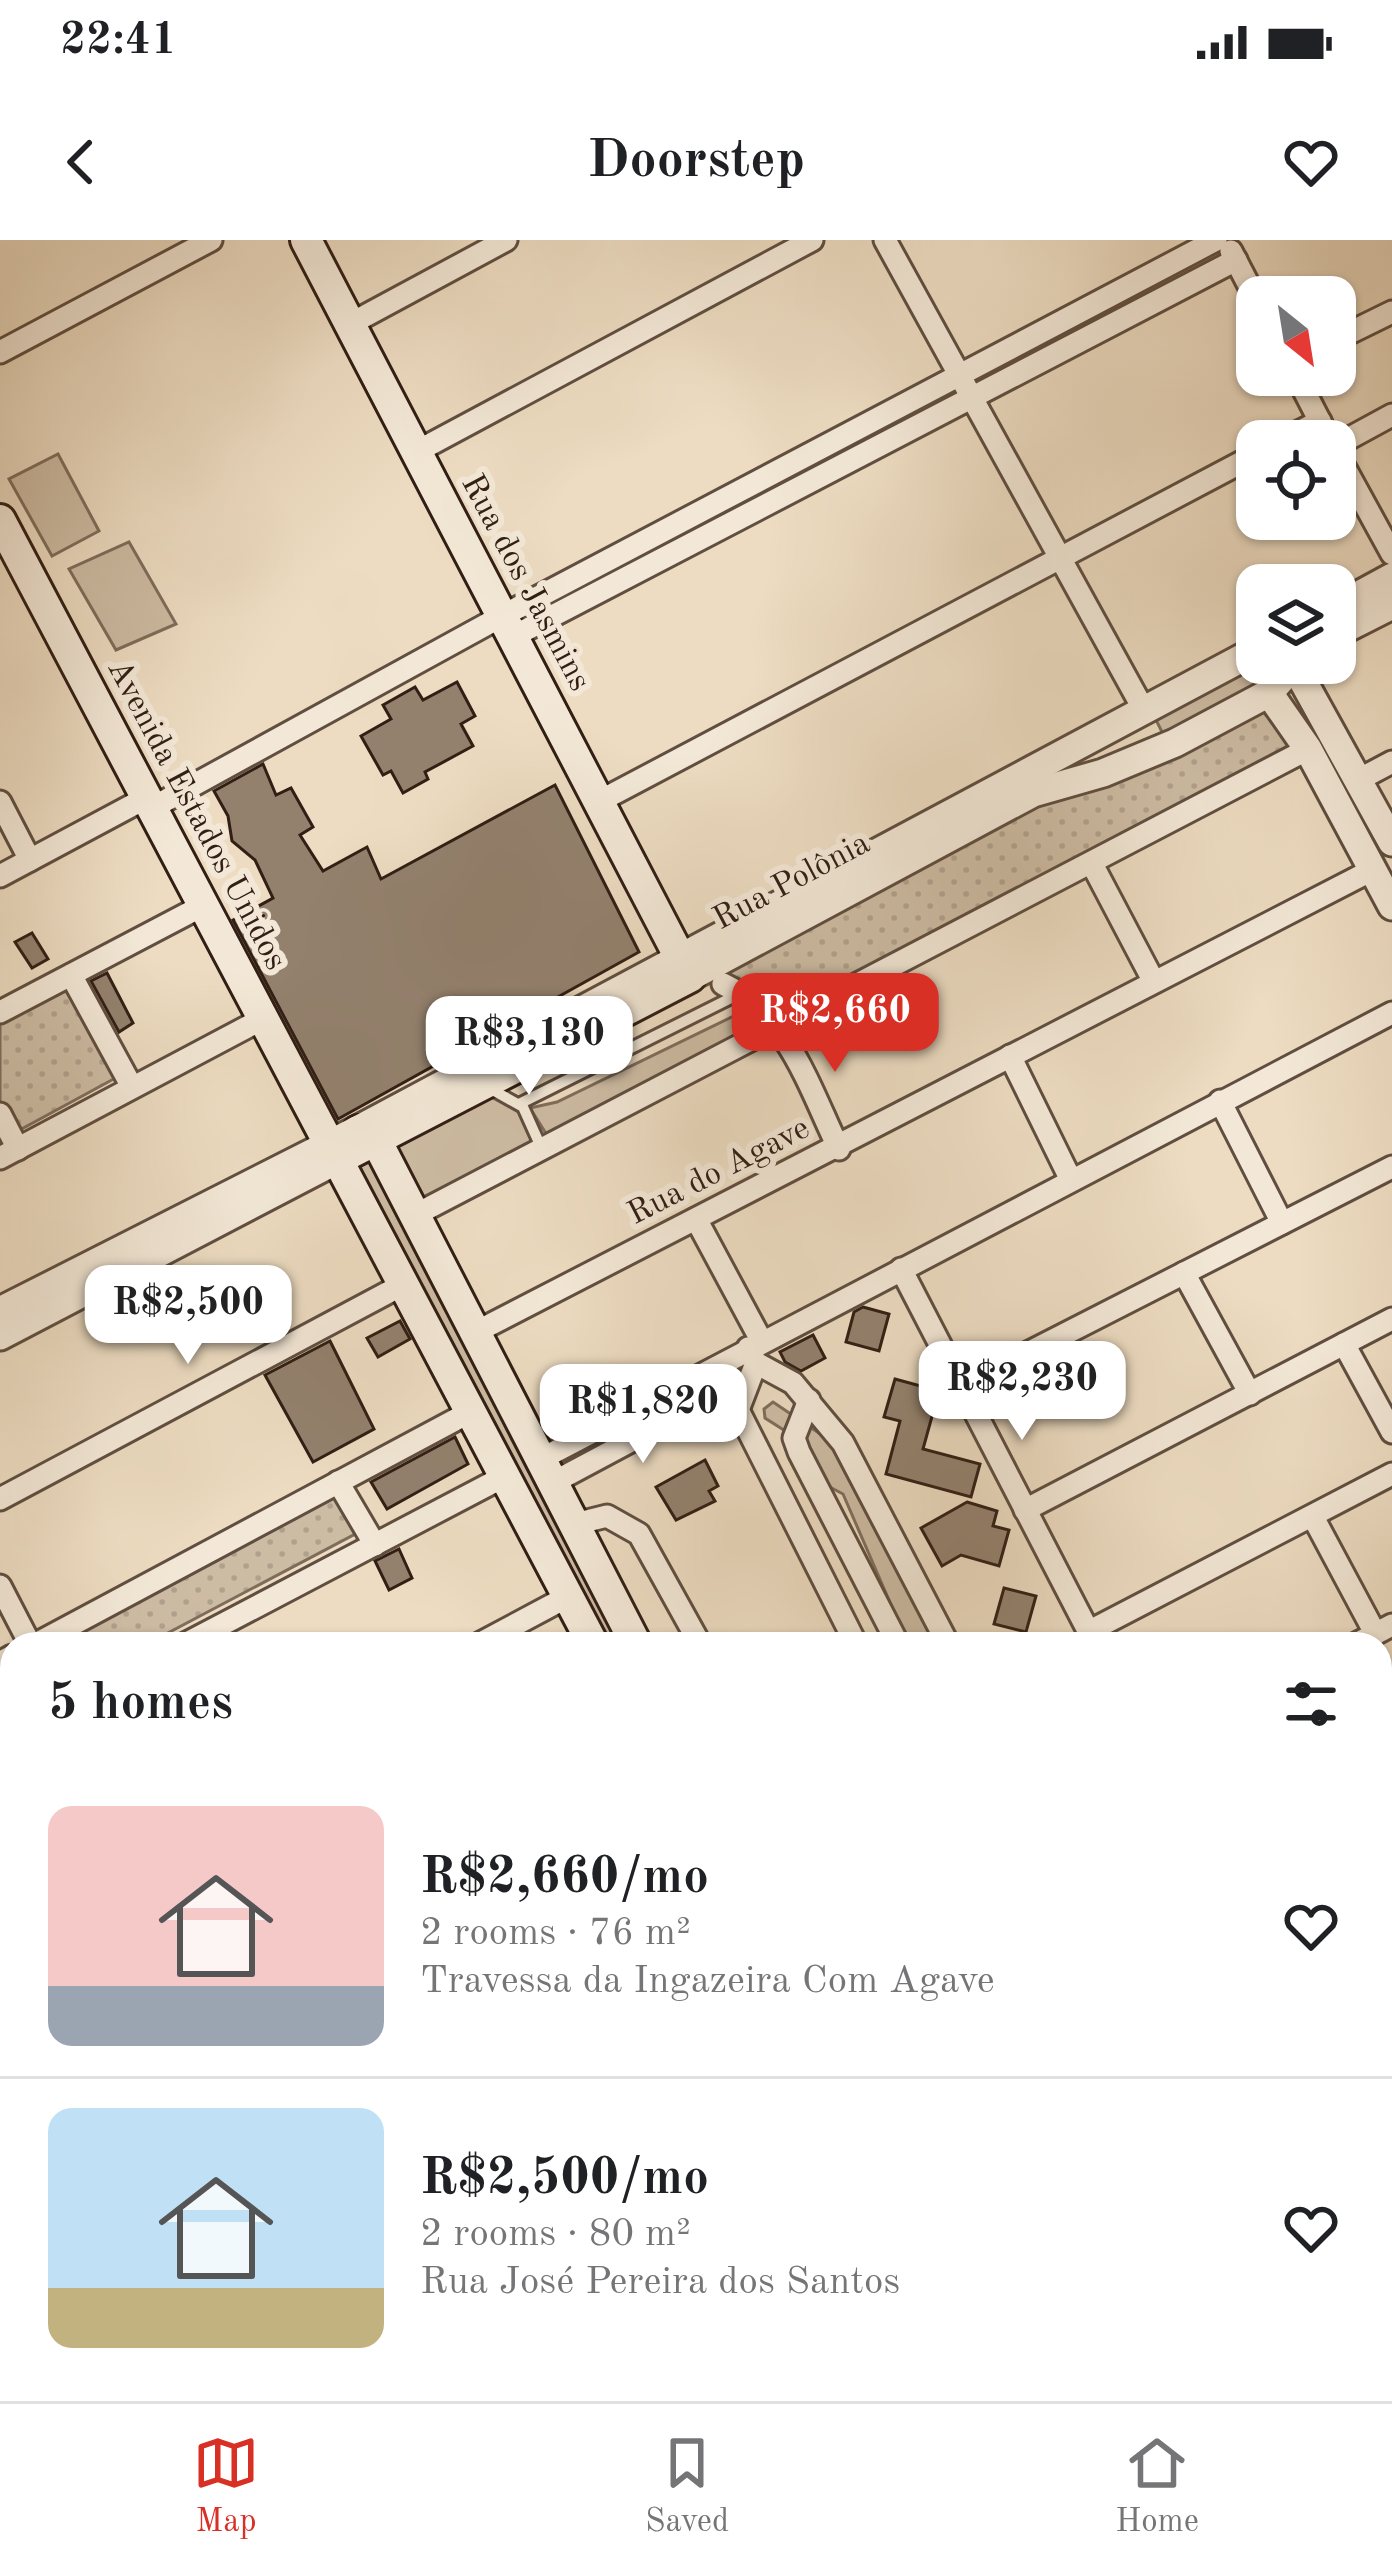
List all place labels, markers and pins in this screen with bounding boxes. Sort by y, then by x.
pin: R$2,660 [724,973,946,1075]
pin: R$3,130 [418,996,640,1098]
pin: R$2,500 [77,1265,299,1367]
pin: R$2,230 [911,1341,1133,1443]
pin: R$1,820 [532,1364,754,1466]

